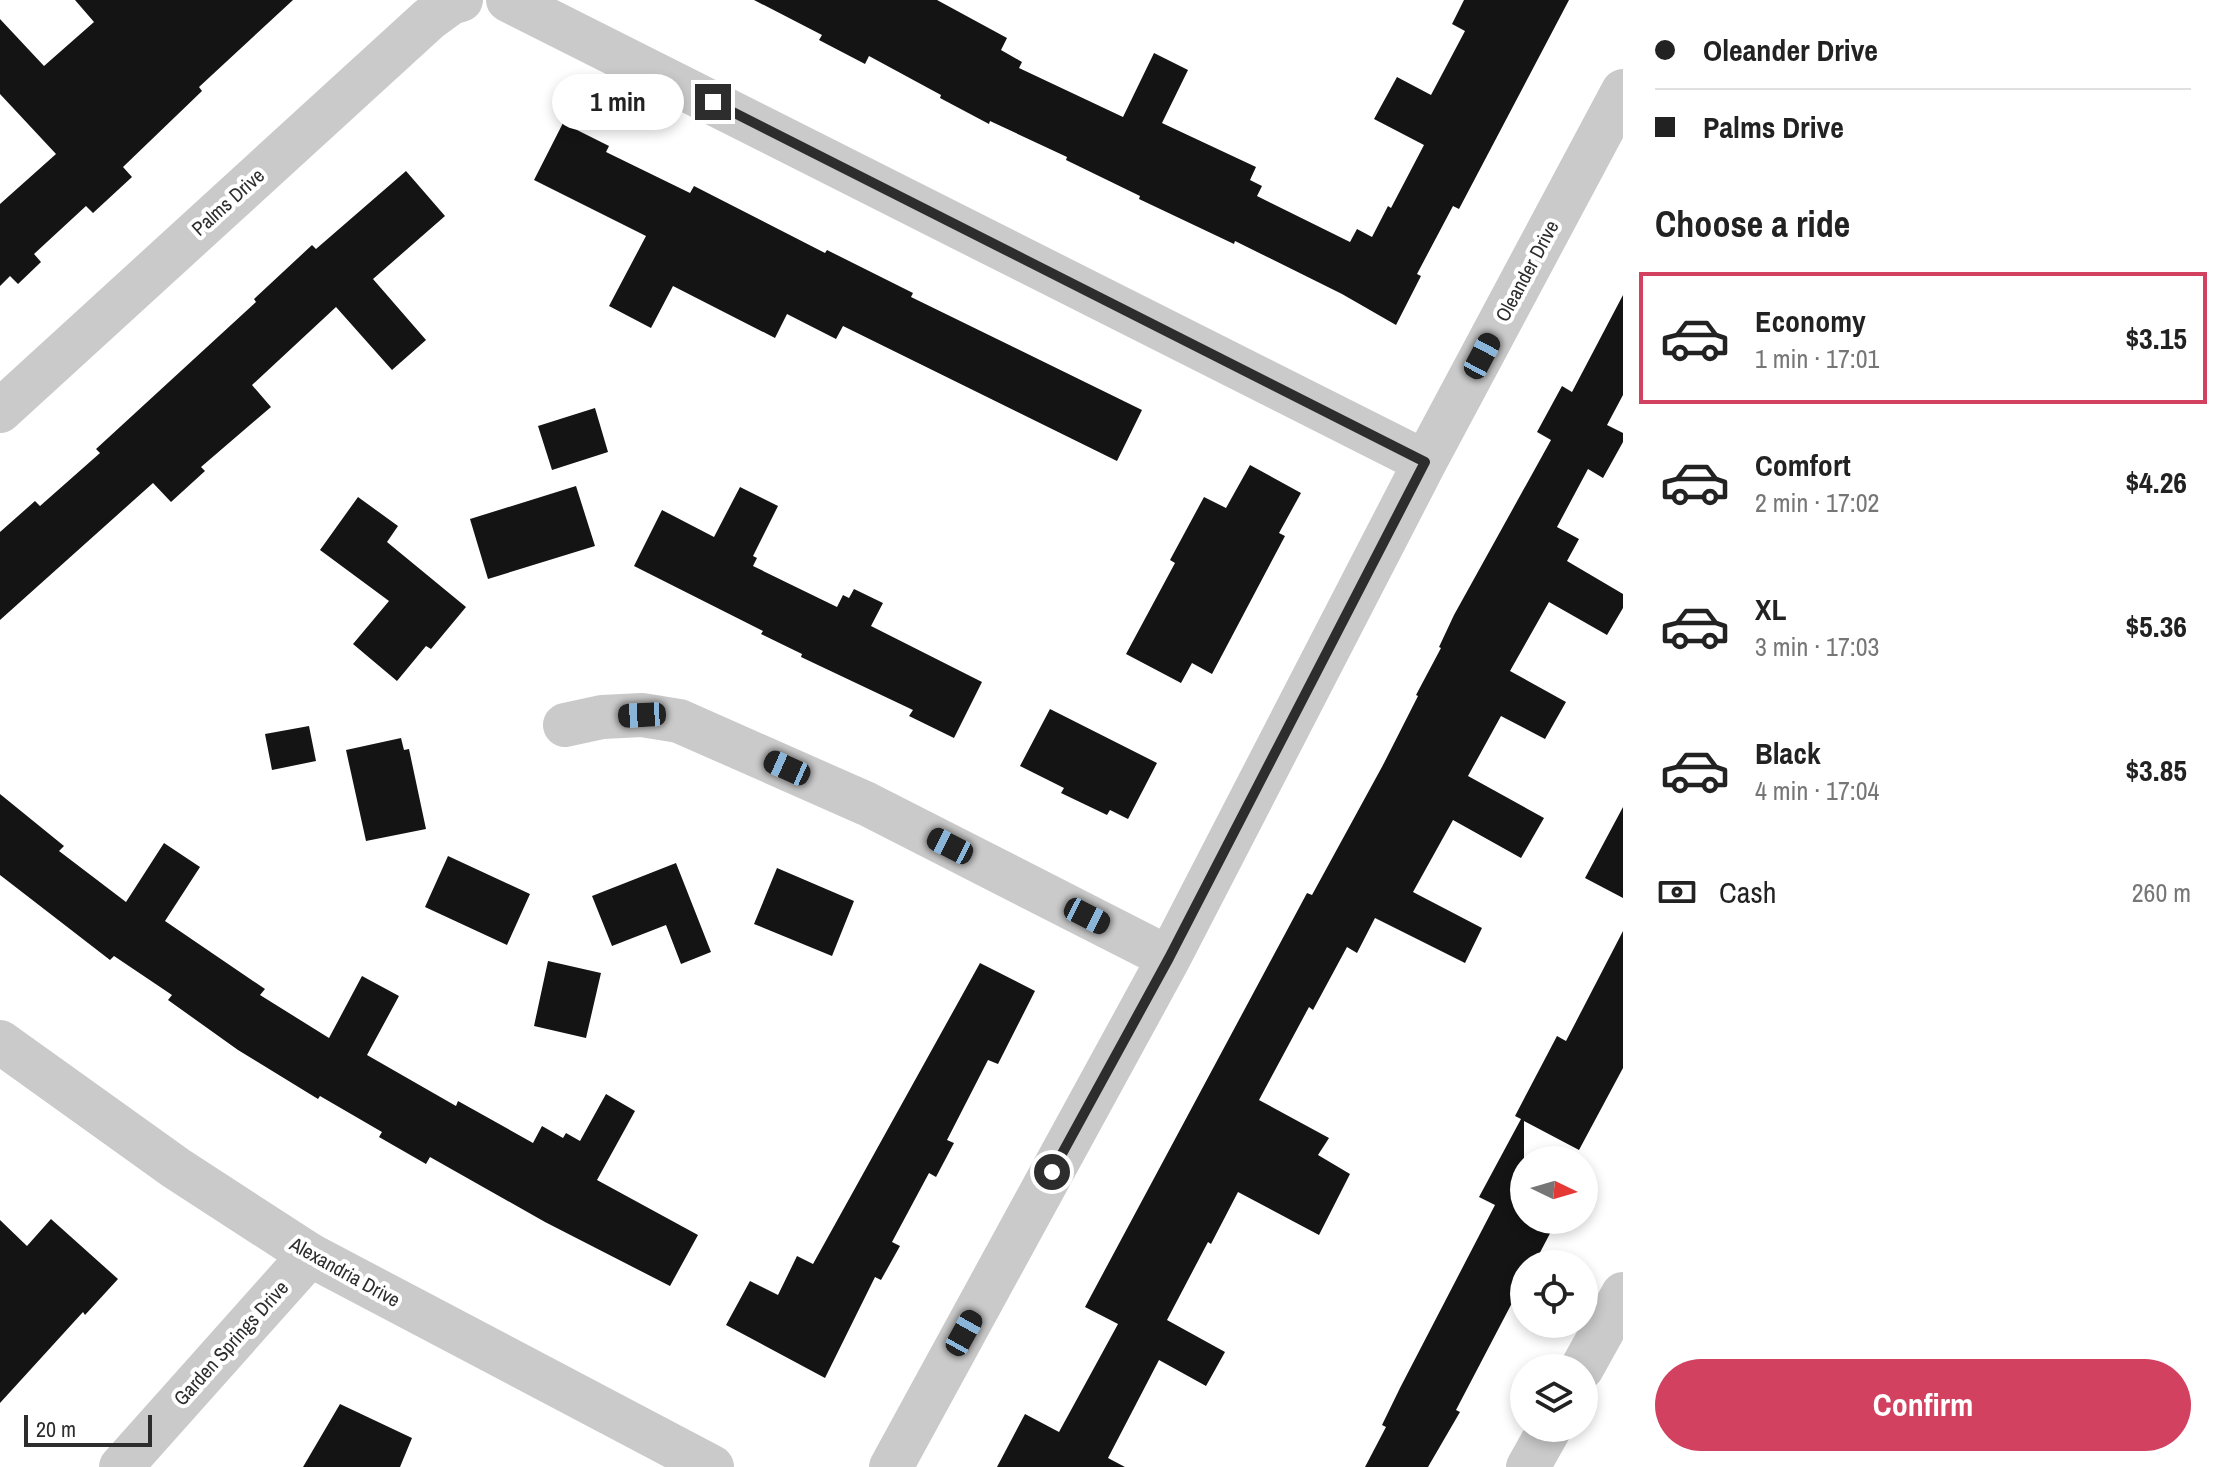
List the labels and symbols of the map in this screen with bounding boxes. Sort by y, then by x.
callout: 1 min [553,74,685,130]
route end [695,84,731,120]
street label: Palms Drive [185,162,270,242]
street label: Oleander Drive [1489,215,1565,326]
car [1460,329,1504,383]
car [617,702,667,728]
car [760,747,814,789]
car [923,824,977,868]
car [1060,894,1114,938]
north arrow [1510,1146,1598,1234]
route start [1034,1154,1070,1190]
street label: Alexandria Drive [284,1230,405,1313]
street label: Garden Springs Drive [167,1274,294,1411]
car [942,1306,986,1360]
scale bar [24,1411,152,1447]

